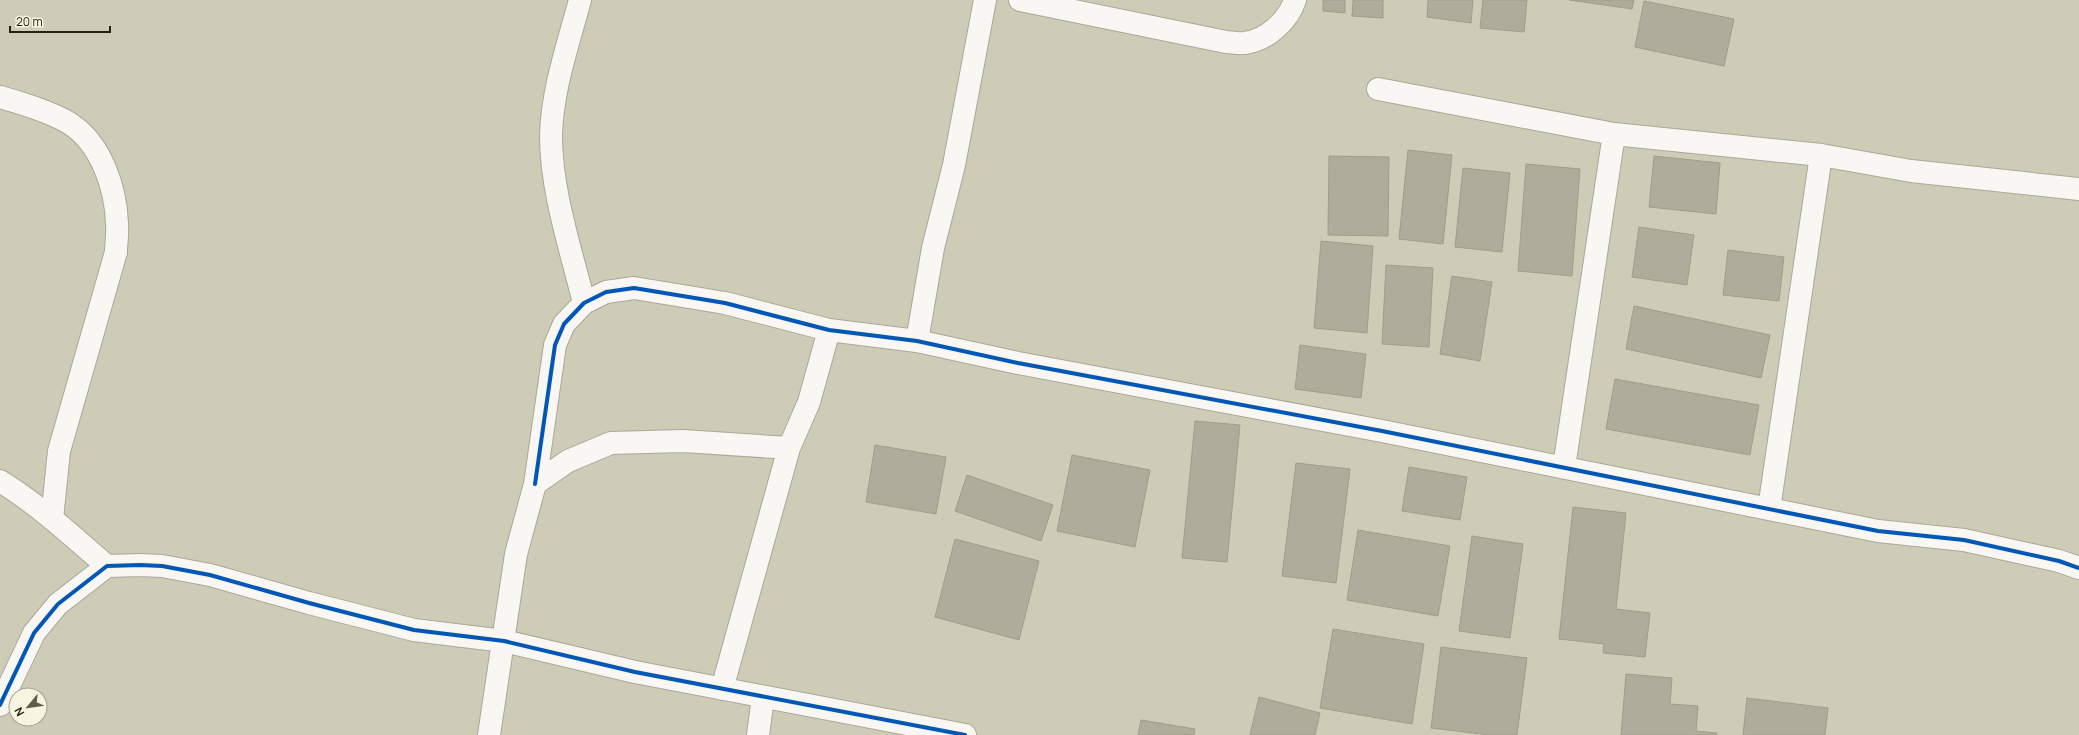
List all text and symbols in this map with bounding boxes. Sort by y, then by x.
scale bar [10,8,110,34]
text: 20 m [16,13,43,30]
north arrow [8,687,48,727]
text: N [10,705,27,719]

